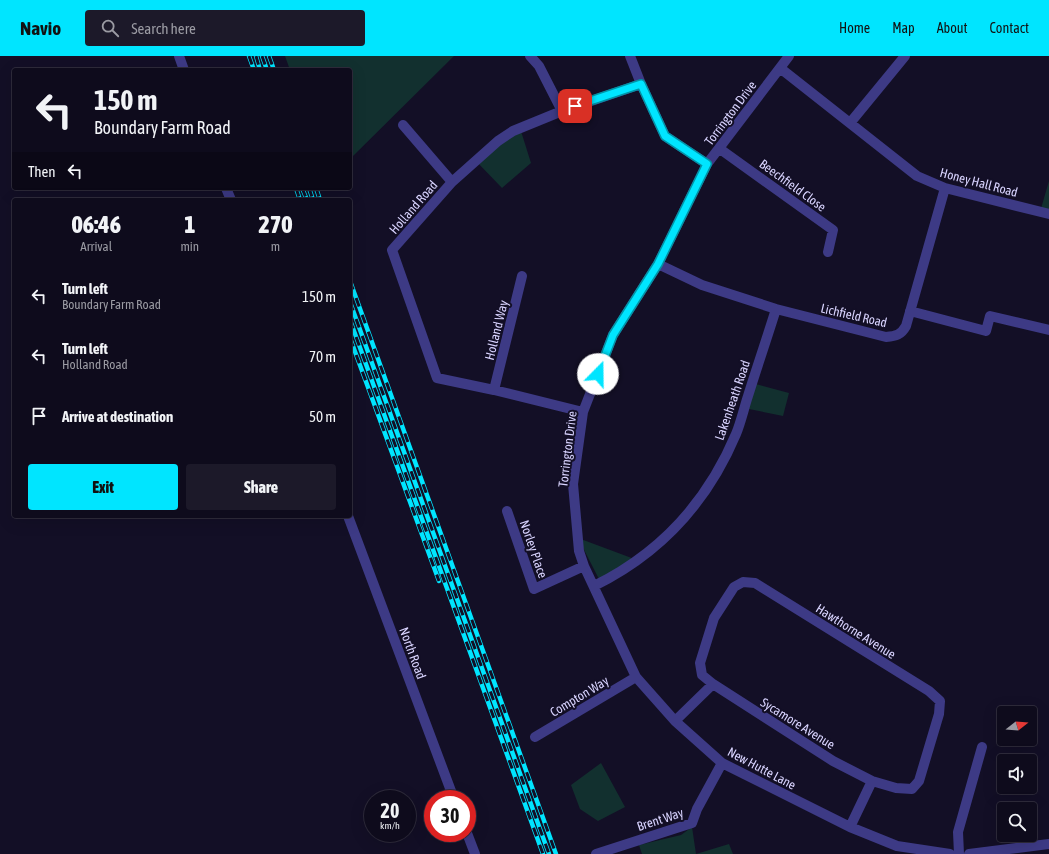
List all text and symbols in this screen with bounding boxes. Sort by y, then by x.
search box [85,10,365,46]
text: Navio [20,17,61,39]
icon: search [99,17,121,39]
text: Search here [131,20,196,37]
text: Home [839,20,870,36]
text: Map [892,20,915,36]
text: About [937,20,968,36]
text: Contact [990,20,1029,36]
street label: Torrington Drive [701,78,760,148]
icon: left [28,84,80,136]
text: 150 m [94,84,157,116]
pin [558,89,592,123]
icon: arrive [564,95,586,117]
text: Boundary Farm Road [94,117,231,138]
street label: Beechfield Close [757,156,829,215]
icon: left [64,160,86,182]
text: Then [28,163,56,180]
street label: Honey Hall Road [938,165,1019,200]
street label: Holland Road [386,178,441,237]
text: 06:46 [72,211,121,238]
text: 1 [184,211,195,238]
text: 270 [259,211,292,238]
text: Arrival [80,239,112,254]
text: min [180,239,199,254]
text: m [271,239,280,254]
text: Turn left [62,280,108,297]
icon: left [28,285,50,307]
text: 150 m [302,288,336,305]
text: Boundary Farm Road [62,297,161,312]
street label: Holland Way [482,298,511,362]
street label: Lichfield Road [819,301,889,330]
text: Turn left [62,340,108,357]
icon: left [28,345,50,367]
text: 70 m [309,348,336,365]
position arrow [577,353,619,395]
text: Holland Road [62,357,128,372]
street label: Lakenheath Road [712,358,753,442]
icon: arrive [28,405,50,427]
text: Arrive at destination [62,408,173,425]
text: 50 m [309,408,336,425]
street label: Torrington Drive [555,410,580,488]
button: Exit [28,464,178,510]
button: Share [186,464,336,510]
street label: Norley Place [517,518,550,580]
street label: Hawthorne Avenue [813,601,899,662]
street label: North Road [396,625,429,681]
street label: Compton Way [547,673,612,720]
street label: Sycamore Avenue [758,695,838,752]
north arrow [997,706,1037,746]
map controls [997,706,1037,842]
street label: New Hutte Lane [725,744,799,793]
button: sound [997,754,1037,794]
speed limit sign: 30 [424,790,476,842]
text: 20 [381,799,399,822]
button: search [997,802,1037,842]
street label: Brent Way [635,805,686,834]
text: km/h [380,820,400,831]

